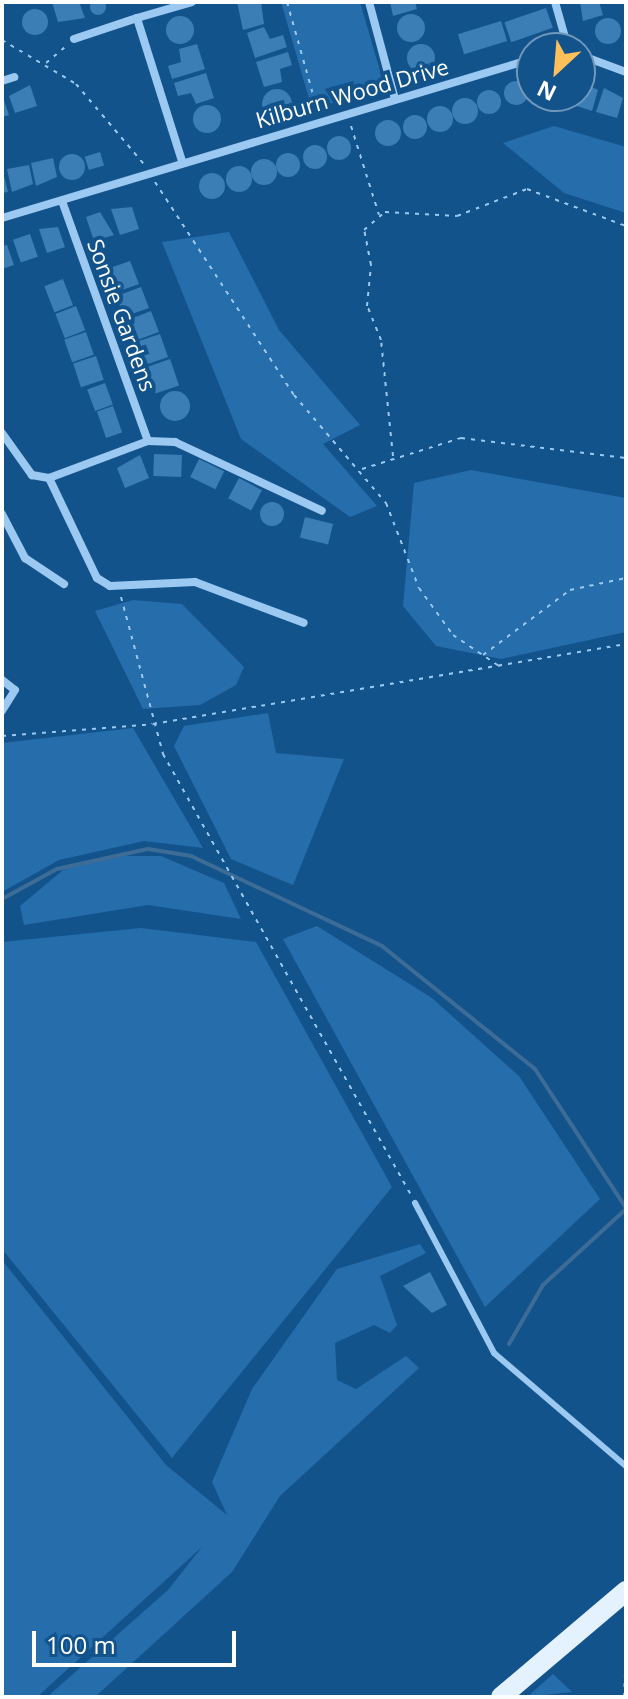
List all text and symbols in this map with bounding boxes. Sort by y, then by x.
north arrow [516,32,596,112]
street label: Kilburn Wood Drive [252,53,452,133]
text: N [532,74,561,109]
street label: Sonsie Gardens [82,235,162,395]
scale bar [36,1615,240,1665]
text: 100 m [46,1628,116,1661]

